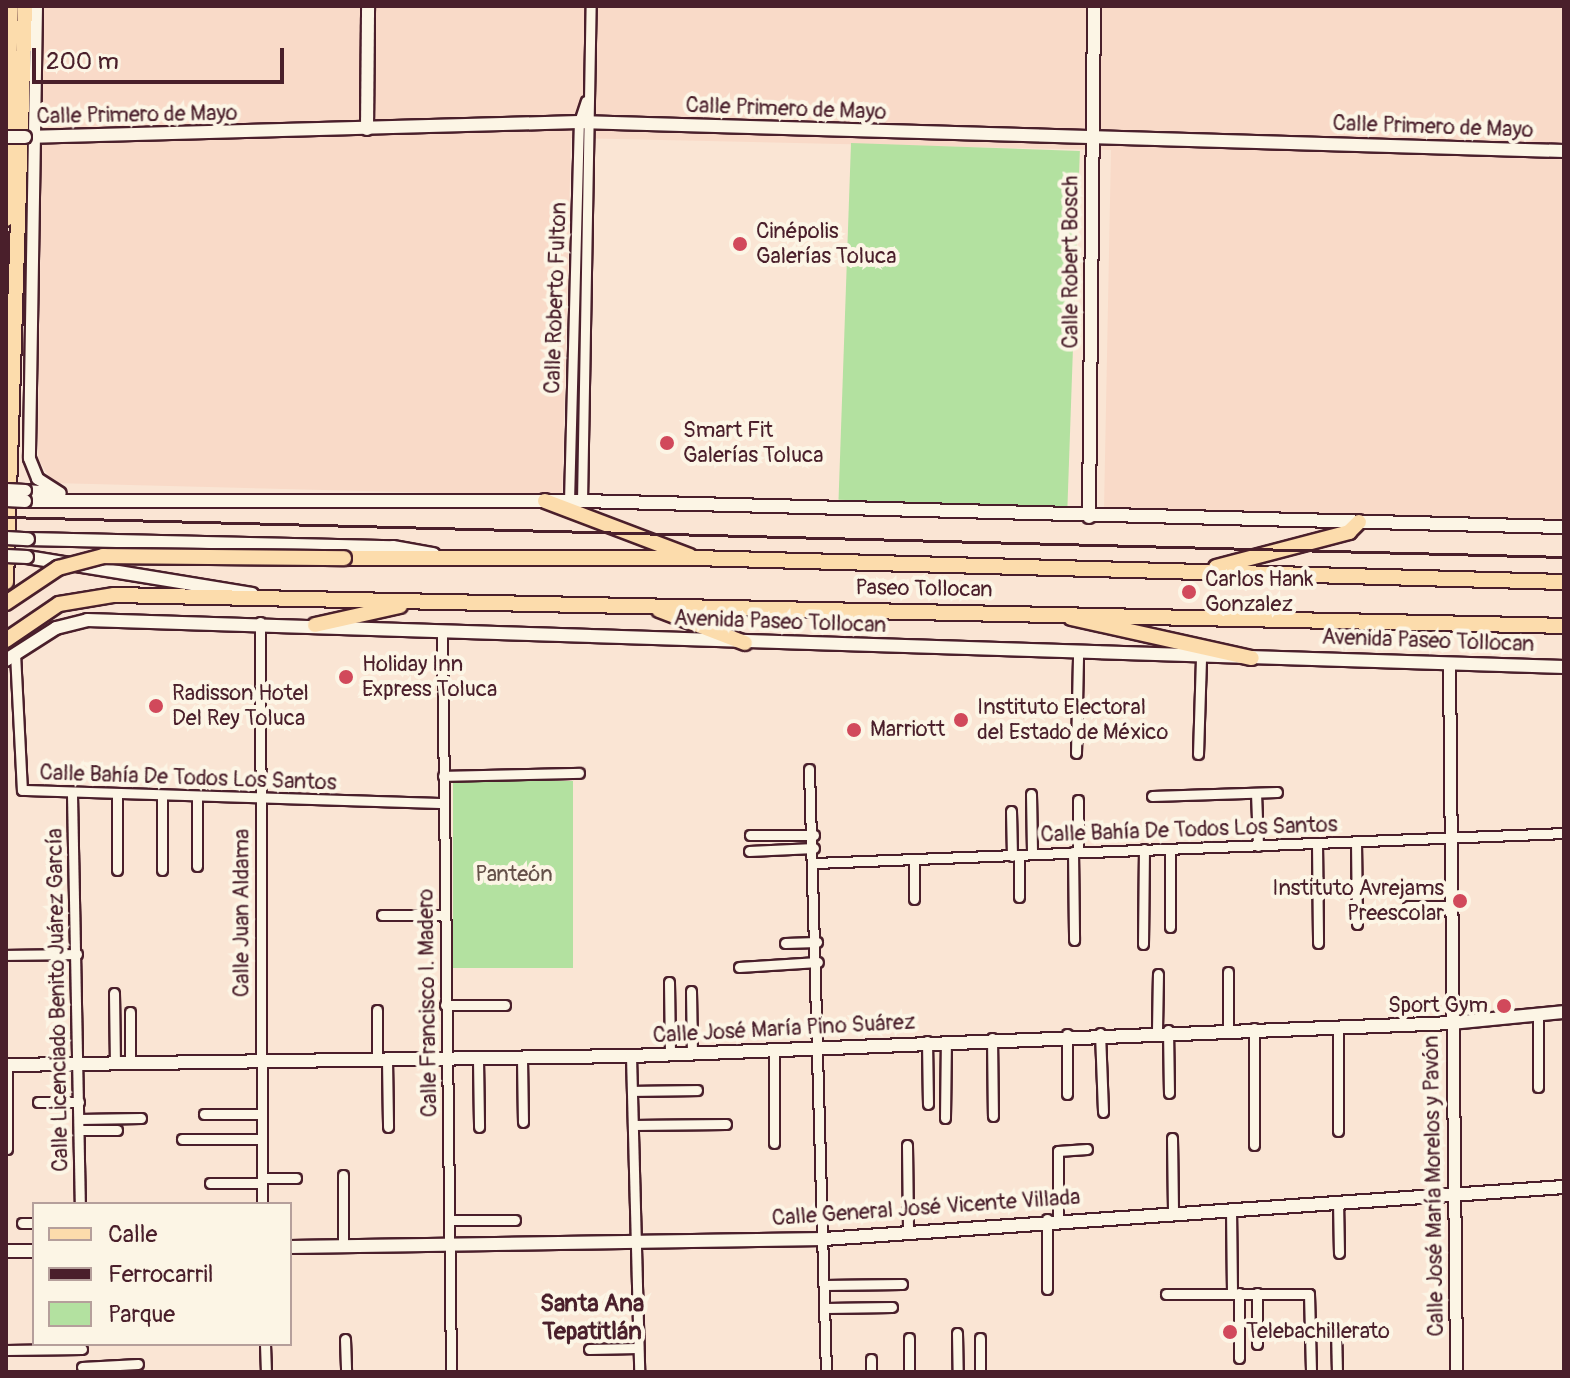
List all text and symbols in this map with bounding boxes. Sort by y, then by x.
scale bar [36,32,288,82]
text: 200 m [46,47,119,76]
street label: Calle Primero de Mayo [685,92,887,126]
street label: Calle Primero de Mayo [36,100,238,130]
street label: Calle Primero de Mayo [1332,110,1534,144]
street label: Calle Robert Bosch [1058,175,1084,349]
street label: Calle Roberto Fulton [539,202,573,394]
place label: Cinépolis Galerías Toluca [756,218,896,270]
marker: Cinépolis Galerías Toluca [731,235,749,253]
place label: Smart Fit Galerías Toluca [683,417,823,468]
marker: Smart Fit Galerías Toluca [658,434,676,452]
place label: Carlos Hank Gonzalez [1205,566,1313,618]
street label: Paseo Tollocan [855,575,993,603]
marker: Carlos Hank Gonzalez [1180,583,1198,601]
street label: Avenida Paseo Tollocan [673,605,887,639]
street label: Avenida Paseo Tollocan [1321,624,1535,658]
place label: Holiday Inn Express Toluca [362,651,497,702]
marker: Holiday Inn Express Toluca [337,668,355,686]
place label: Radisson Hotel Del Rey Toluca [172,680,309,732]
place label: Instituto Electoral del Estado de México [977,694,1168,746]
marker: Radisson Hotel Del Rey Toluca [147,697,165,715]
marker: Instituto Electoral del Estado de México [952,711,970,729]
place label: Marriott [870,717,945,743]
marker: Marriott [845,721,863,739]
street label: Calle Bahía De Todos Los Santos [39,760,337,796]
street label: Calle Bahía De Todos Los Santos [1040,812,1338,848]
street label: Calle Licenciado Benito Juárez García [42,828,74,1172]
street label: Calle Juan Aldama [229,829,255,997]
park label: Panteón [475,862,553,888]
place label: Instituto Avrejams Preescolar [1272,875,1444,926]
street label: Calle Francisco I. Madero [413,888,443,1118]
marker: Instituto Avrejams Preescolar [1451,892,1469,910]
place label: Sport Gym [1388,993,1488,1019]
marker: Sport Gym [1495,997,1513,1015]
street label: Calle José María Pino Suárez [652,1009,916,1049]
street label: Calle José María Morelos y Pavón [1418,1035,1450,1337]
street label: Calle General José Vicente Villada [771,1184,1081,1232]
legend [32,1202,292,1346]
text: Calle [108,1220,157,1249]
text: Ferrocarril [108,1260,214,1289]
district label: Santa Ana Tepatitlán [540,1290,644,1346]
text: Parque [108,1300,175,1329]
place label: Telebachillerato [1246,1319,1390,1345]
marker: Telebachillerato [1221,1323,1239,1341]

